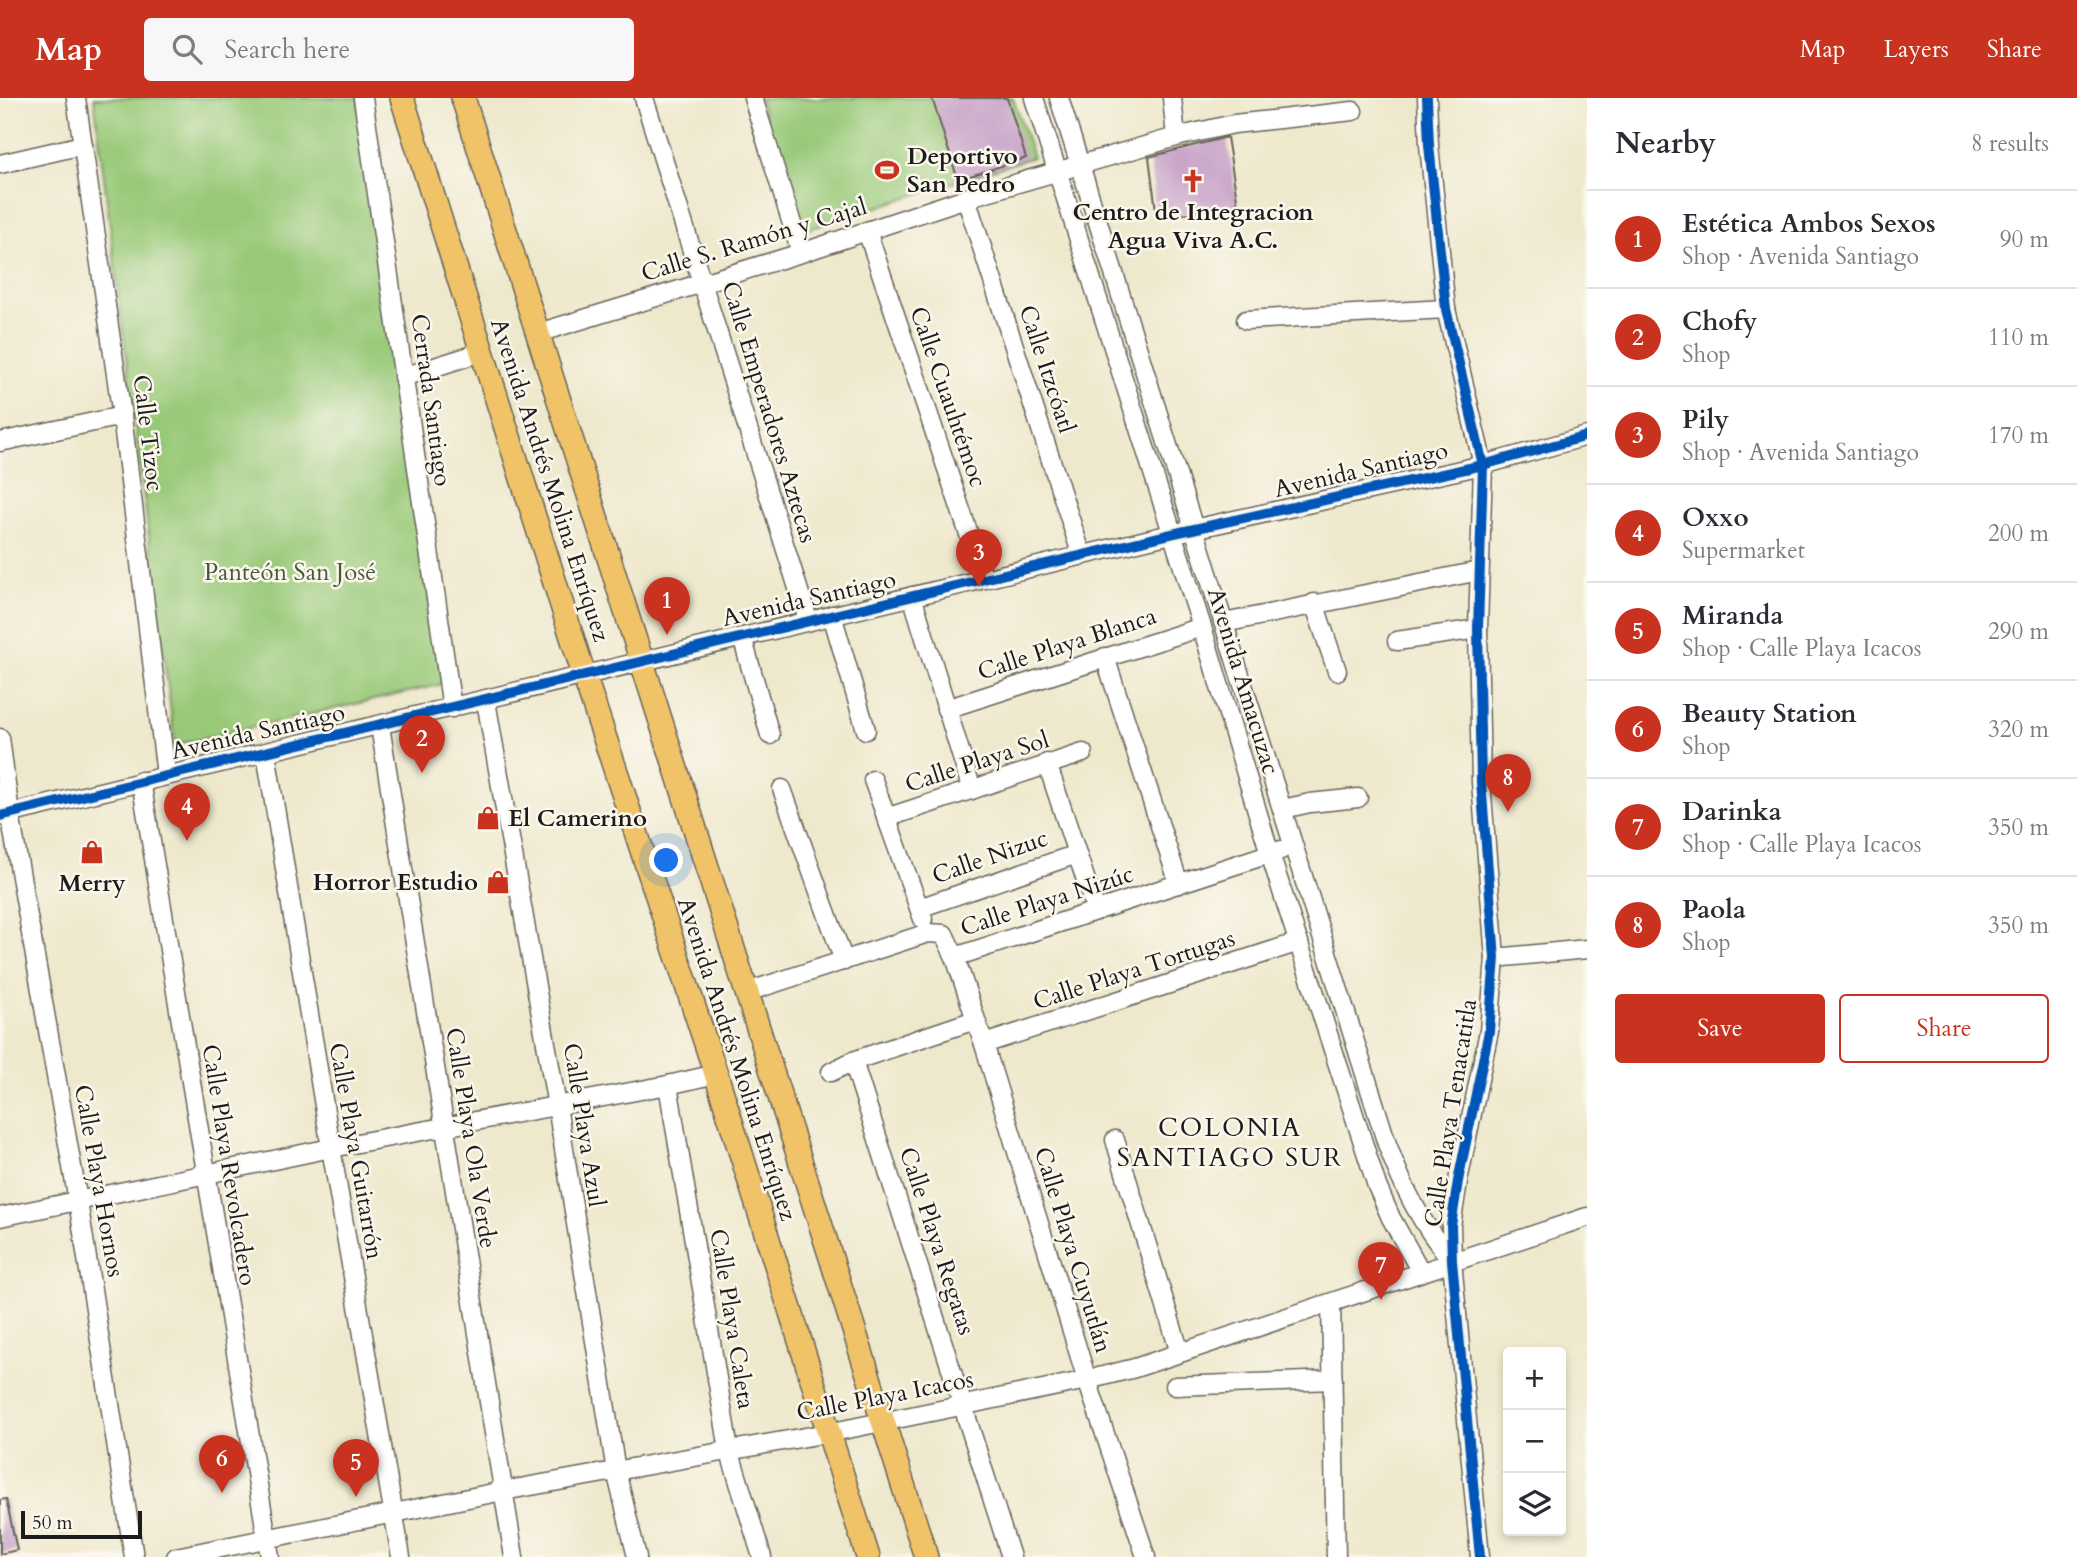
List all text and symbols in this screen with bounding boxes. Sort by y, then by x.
search box [144,18,634,81]
text: Map [35,27,102,72]
icon: search [168,30,206,68]
text: Search here [224,32,350,67]
text: Map [1800,33,1846,66]
text: Layers [1884,33,1949,66]
text: Share [1987,33,2042,66]
text: Nearby [1615,123,1716,164]
text: 8 results [1971,128,2049,159]
place label: Deportivo San Pedro [907,140,1018,201]
sports icon: Deportivo San Pedro [873,156,901,184]
church icon: Centro de Integracion Agua Viva A.C. [1179,167,1207,195]
street label: Calle S. Ramón y Cajal [637,190,871,290]
place label: Centro de Integracion Agua Viva A.C. [1072,196,1314,257]
text: Estética Ambos Sexos [1682,206,1936,241]
text: 1 [1632,224,1644,255]
text: 90 m [2000,224,2049,255]
text: Shop · Avenida Santiago [1682,241,1919,272]
street label: Calle Emperadores Aztecas [714,277,824,547]
street label: Calle Itzcóatl [1011,301,1083,437]
street label: Calle Cuauhtémoc [902,302,994,492]
text: Chofy [1682,304,1757,339]
street label: Cerrada Santiago [403,312,459,488]
street label: Avenida Andrés Molina Enríquez [482,314,618,646]
text: 2 [1632,322,1644,353]
text: 110 m [1988,322,2049,353]
text: Shop [1682,339,1731,370]
street label: Calle Tizoc [124,373,172,493]
text: Pily [1682,402,1729,437]
text: 3 [1632,420,1644,451]
text: 170 m [1988,420,2049,451]
street label: Avenida Santiago [1271,434,1451,506]
text: Shop · Avenida Santiago [1682,437,1919,468]
text: Oxxo [1682,500,1749,535]
text: 4 [1632,518,1644,549]
text: 200 m [1988,518,2049,549]
pin: 3 [956,529,1002,587]
text: Supermarket [1682,535,1805,566]
park label: Panteón San José [204,556,376,589]
street label: Avenida Santiago [719,563,899,635]
pin: 1 [644,577,690,635]
street label: Avenida Amacuzac [1199,583,1287,779]
text: Miranda [1682,598,1783,633]
street label: Calle Playa Blanca [973,599,1161,688]
text: 5 [1632,616,1644,647]
text: 290 m [1988,616,2049,647]
text: Shop · Calle Playa Icacos [1682,633,1921,664]
street label: Avenida Santiago [168,696,348,768]
text: Beauty Station [1682,696,1857,731]
text: 6 [1632,714,1644,745]
text: 320 m [1988,714,2049,745]
pin: 2 [399,715,445,773]
street label: Calle Playa Sol [901,723,1053,801]
text: Shop [1682,731,1731,762]
pin: 8 [1485,754,1531,812]
pin: 4 [164,783,210,841]
text: Darinka [1682,794,1782,829]
place label: El Camerino [508,802,647,835]
shop icon: El Camerino [474,804,502,832]
text: 7 [1632,812,1644,843]
text: 350 m [1988,812,2049,843]
street label: Calle Nizuc [928,822,1052,892]
text: Shop · Calle Playa Icacos [1682,829,1921,860]
shop icon: Merry [78,838,106,866]
your location [649,843,683,877]
street label: Calle Playa Nizúc [956,857,1138,945]
place label: Horror Estudio [313,866,478,899]
place label: Merry [58,867,126,900]
shop icon: Horror Estudio [484,868,512,896]
text: Paola [1682,892,1746,927]
street label: Avenida Andrés Molina Enríquez [669,893,805,1225]
text: 8 [1632,910,1644,941]
text: 350 m [1988,910,2049,941]
street label: Calle Playa Tortugas [1029,922,1239,1018]
text: Shop [1682,927,1731,958]
button: Save [1615,994,1825,1063]
button: Share [1839,994,2049,1063]
street label: Calle Playa Tenacatitla [1417,996,1485,1229]
street label: Calle Playa Ola Verde [437,1025,505,1251]
street label: Calle Playa Guitarrón [321,1040,391,1262]
street label: Calle Playa Azul [555,1041,613,1209]
street label: Calle Playa Revolcadero [194,1042,264,1288]
street label: Calle Playa Hornos [66,1082,132,1280]
district label: COLONIA SANTIAGO SUR [1117,1110,1343,1175]
street label: Calle Playa Regatas [891,1143,983,1339]
street label: Calle Playa Cuyutlán [1026,1143,1120,1357]
street label: Calle Playa Caleta [701,1226,763,1412]
pin: 7 [1358,1242,1404,1300]
map controls [1503,1347,1566,1536]
button: + [1503,1347,1566,1410]
street label: Calle Playa Icacos [794,1363,976,1429]
button: − [1503,1410,1566,1473]
pin: 6 [199,1435,245,1493]
pin: 5 [333,1439,379,1497]
button: layers [1503,1473,1566,1536]
scale bar [21,1508,142,1540]
text: 50 m [32,1510,73,1536]

